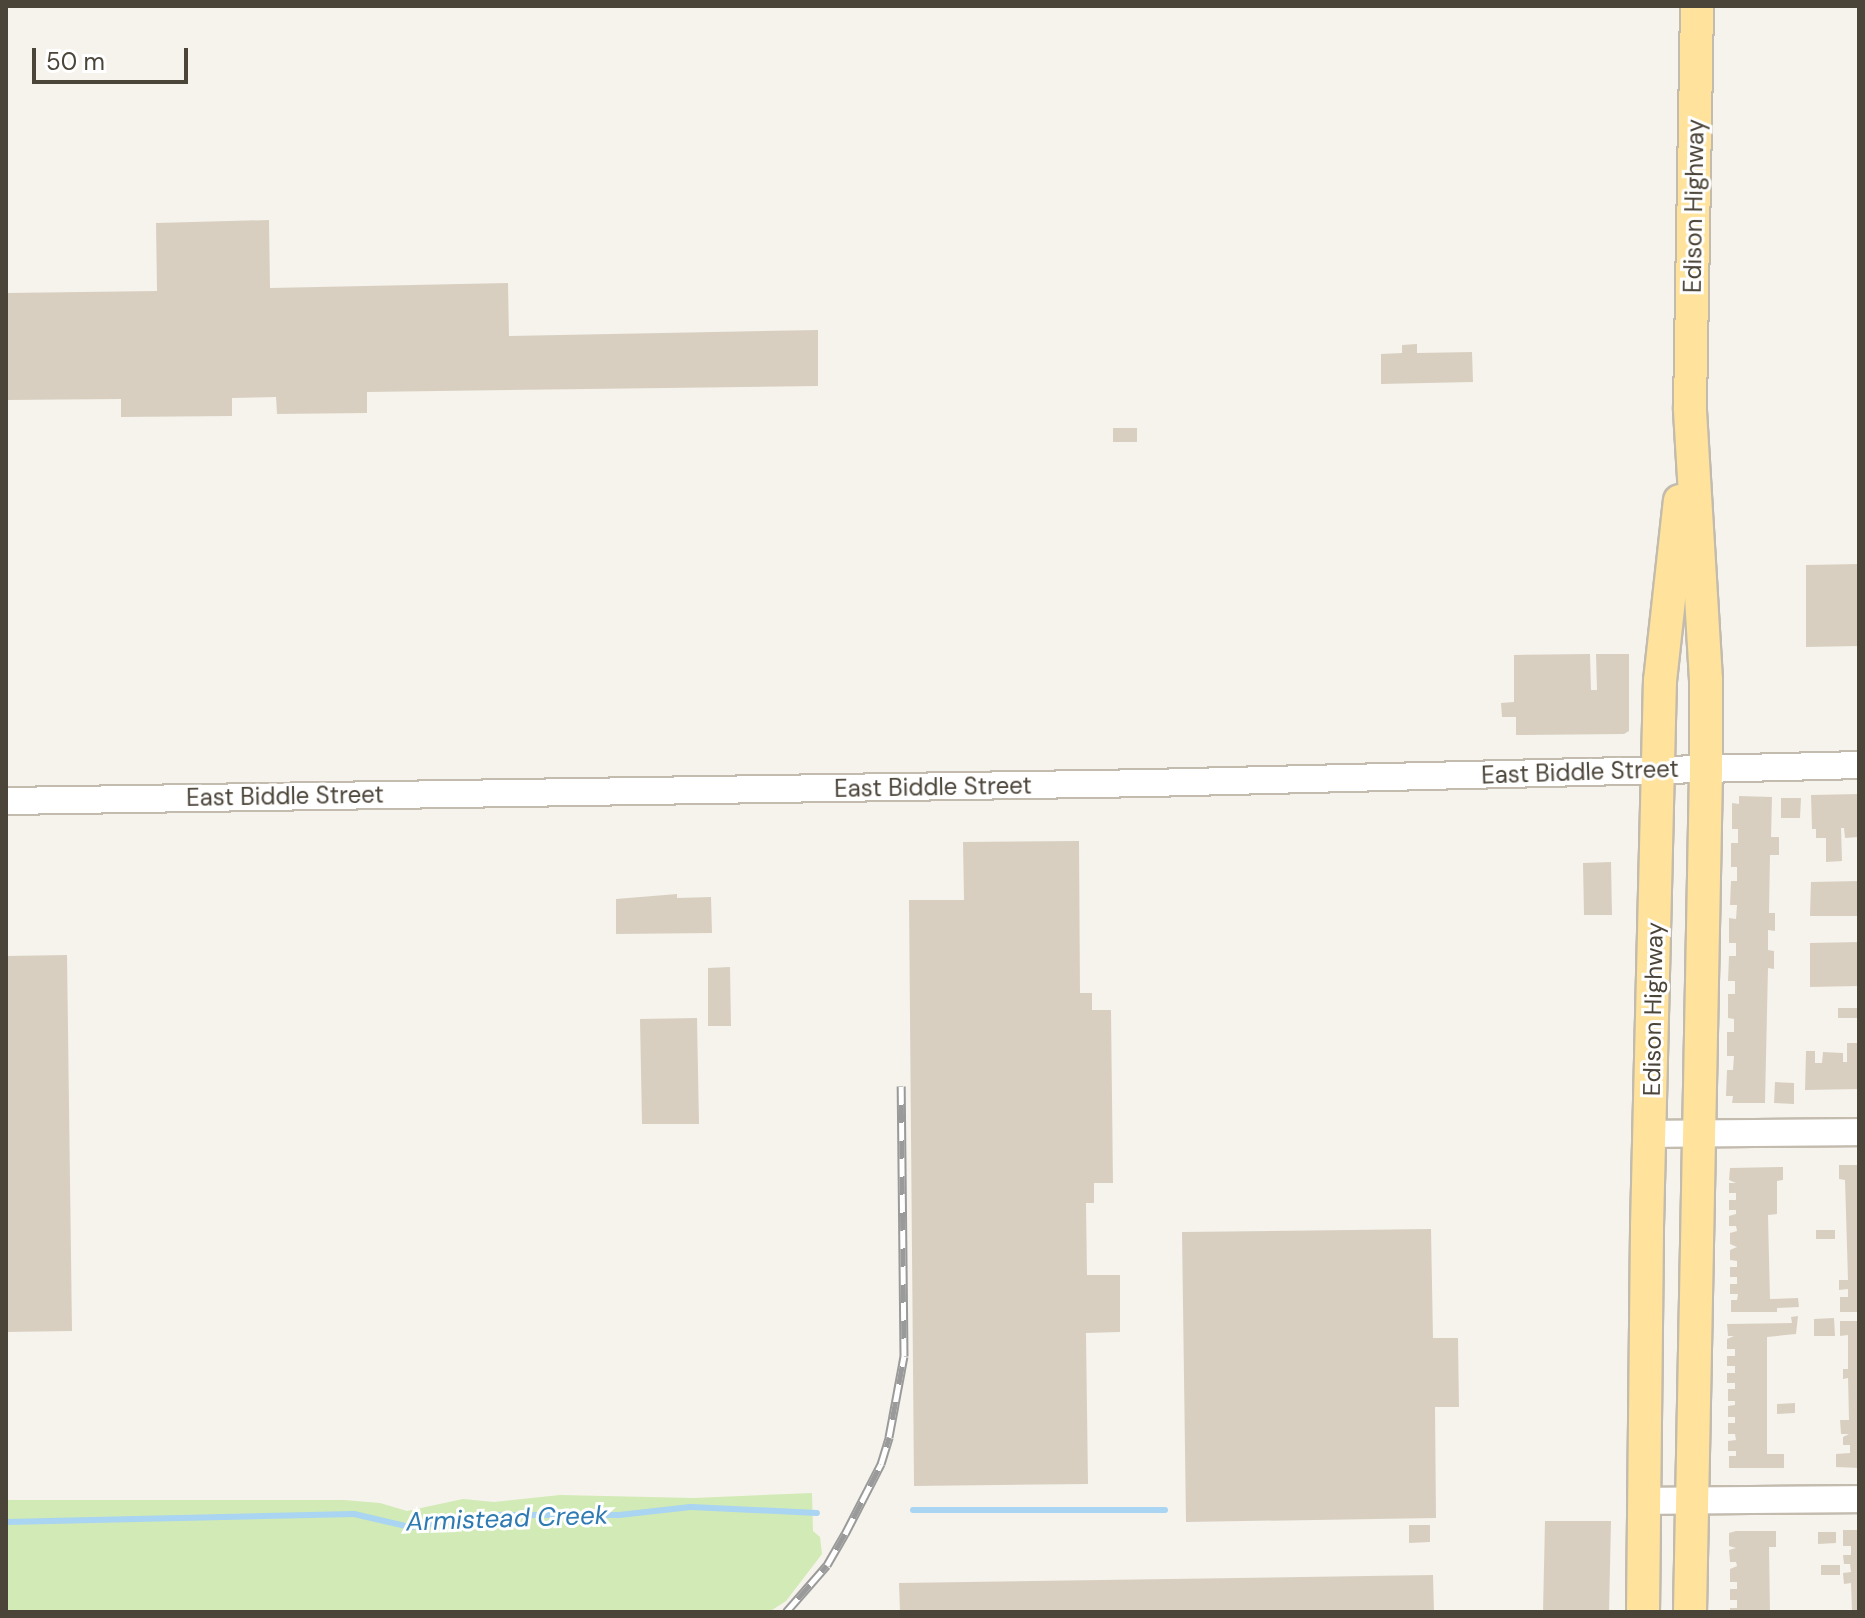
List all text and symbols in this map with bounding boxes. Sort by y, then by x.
scale bar [36,32,192,82]
text: 50 m [46,46,105,77]
street label: Edison Highway [1678,119,1710,293]
street label: East Biddle Street [1481,754,1679,790]
street label: East Biddle Street [834,771,1032,803]
street label: East Biddle Street [186,780,384,812]
street label: Edison Highway [1637,922,1669,1096]
water label: Armistead Creek [405,1500,609,1538]

